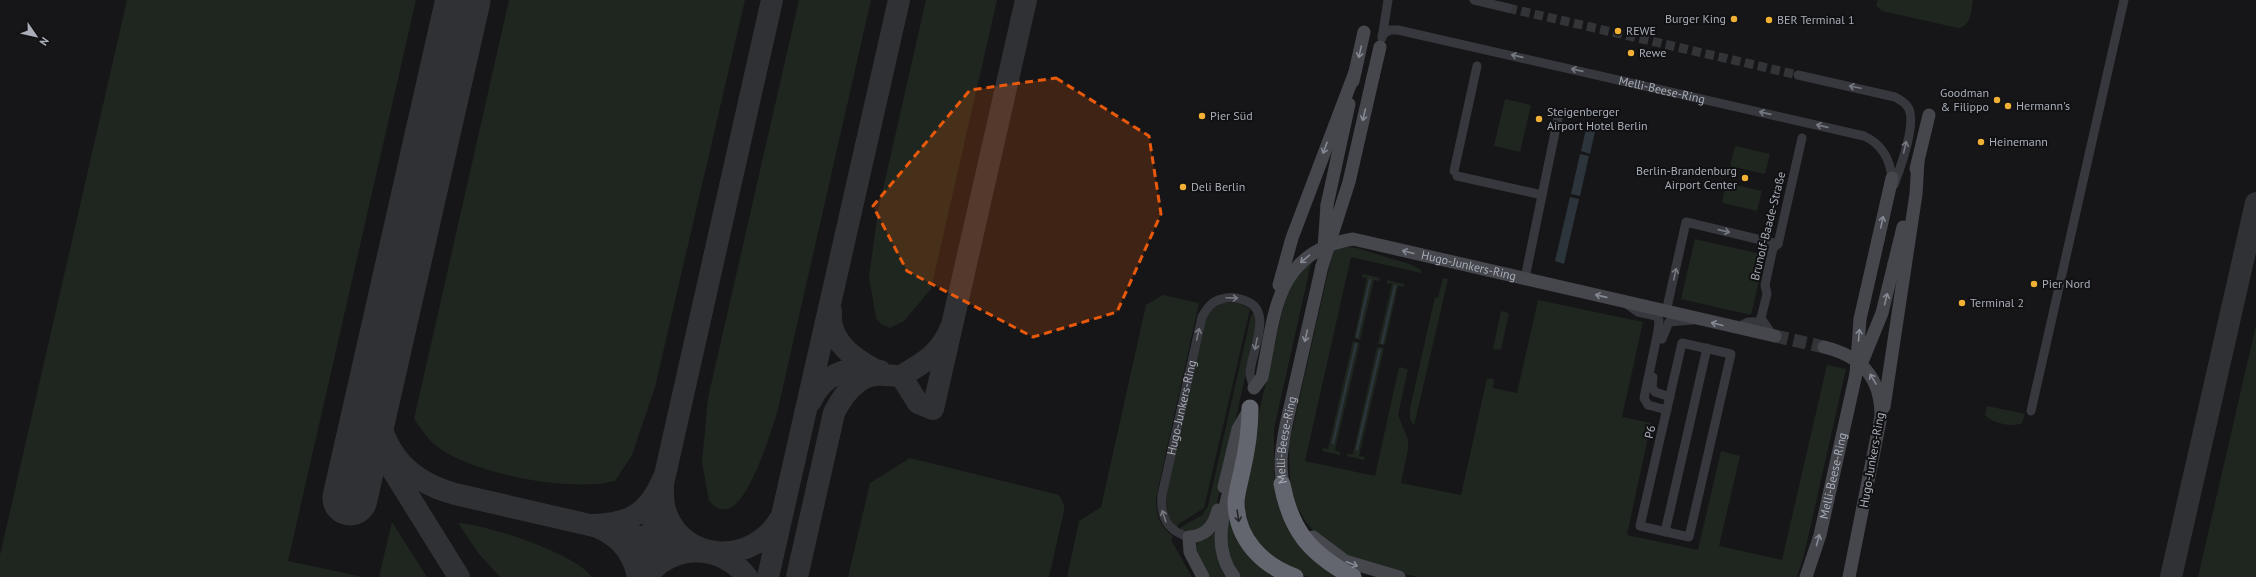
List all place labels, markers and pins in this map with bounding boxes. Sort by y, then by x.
place label: Burger King [1665,11,1726,26]
place label: BER Terminal 1 [1777,12,1854,27]
marker: Burger King [1729,14,1739,24]
marker: BER Terminal 1 [1764,15,1774,25]
place label: REWE [1626,23,1656,38]
marker: REWE [1613,26,1623,36]
place label: Rewe [1639,45,1666,60]
marker: Rewe [1626,48,1636,58]
place label: Goodman & Filippo [1940,85,1989,114]
marker: Goodman & Filippo [1992,95,2002,105]
place label: Hermann's [2016,98,2070,113]
marker: Hermann's [2003,101,2013,111]
place label: Steigenberger Airport Hotel Berlin [1547,104,1648,133]
place label: Pier Süd [1210,108,1253,123]
marker: Pier Süd [1197,111,1207,121]
marker: Steigenberger Airport Hotel Berlin [1534,114,1544,124]
place label: Heinemann [1989,134,2048,149]
marker: Heinemann [1976,137,1986,147]
place label: Berlin-Brandenburg Airport Center [1636,163,1737,192]
marker: Berlin-Brandenburg Airport Center [1740,173,1750,183]
place label: Deli Berlin [1191,179,1245,194]
marker: Deli Berlin [1178,182,1188,192]
place label: Pier Nord [2042,276,2090,291]
marker: Pier Nord [2029,279,2039,289]
place label: Terminal 2 [1970,295,2024,310]
marker: Terminal 2 [1957,298,1967,308]

